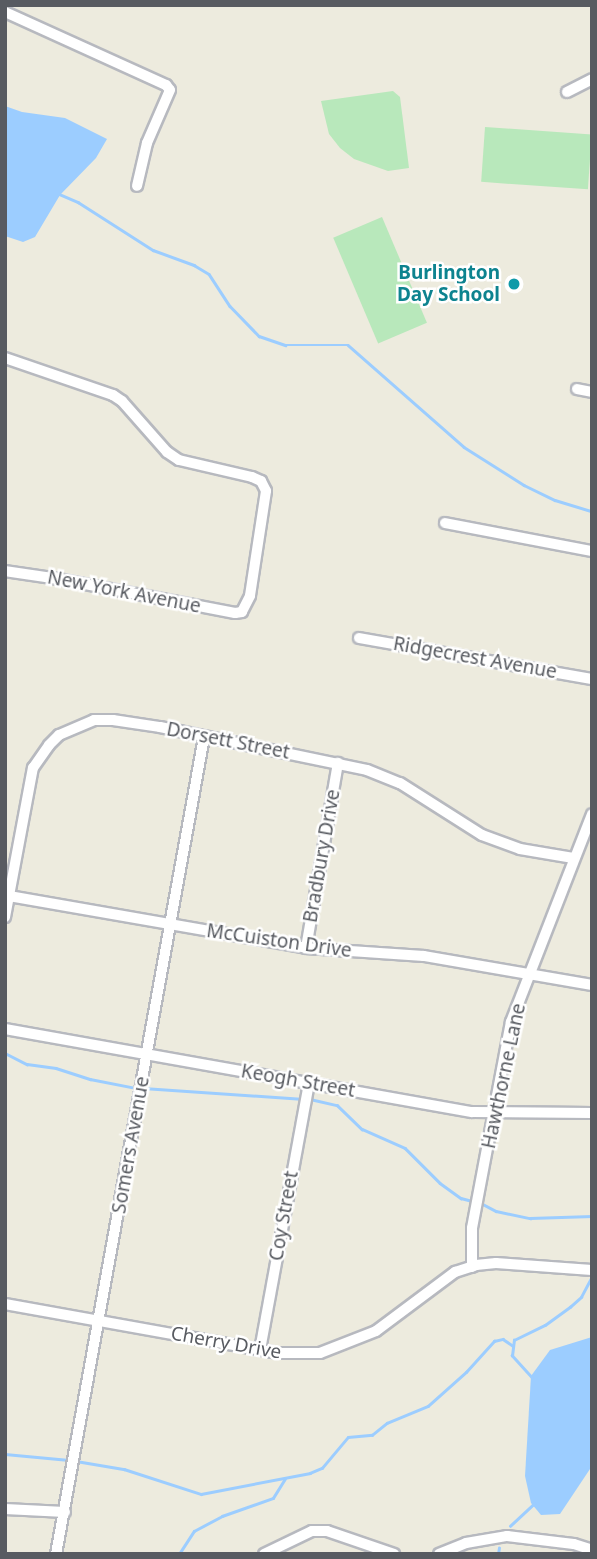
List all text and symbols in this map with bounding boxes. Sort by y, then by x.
place label: Burlington Day School [397,262,500,306]
marker: Burlington Day School [506,276,522,292]
street label: New York Avenue [45,566,203,618]
street label: Ridgecrest Avenue [391,632,559,684]
street label: Dorsett Street [165,718,291,764]
street label: Bradbury Drive [299,788,345,924]
street label: McCuiston Drive [205,920,353,962]
street label: Hawthorne Lane [477,1001,531,1151]
street label: Keogh Street [239,1060,357,1102]
street label: Somers Avenue [108,1075,154,1215]
street label: Coy Street [265,1169,303,1263]
street label: Cherry Drive [169,1322,283,1364]

